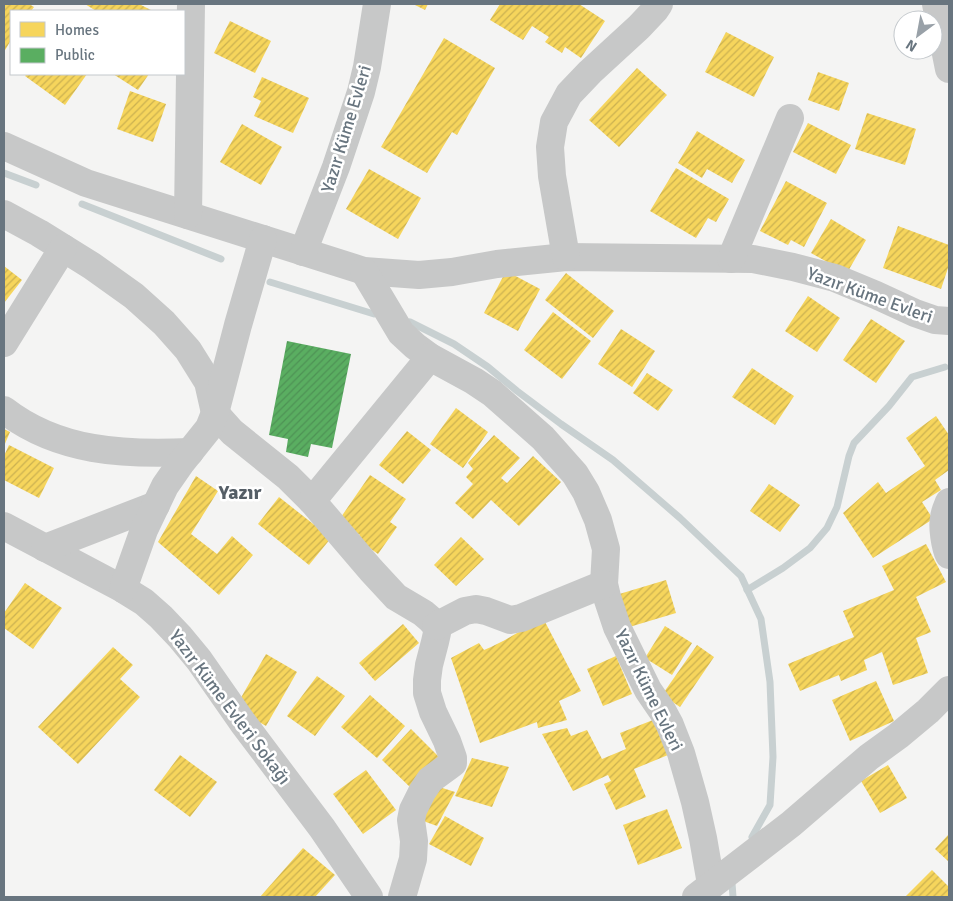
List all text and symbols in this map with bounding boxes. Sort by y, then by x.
legend [10,10,185,75]
north arrow [893,10,943,60]
text: Homes [55,21,99,39]
text: N [903,36,920,55]
text: Public [55,46,95,64]
street label: Yazır Küme Evleri [316,62,376,196]
street label: Yazır Küme Evleri [804,262,936,328]
district label: Yazır [217,480,262,505]
street label: Yazır Küme Evleri Sokağı [165,625,295,789]
street label: Yazır Küme Evleri [610,626,688,754]

